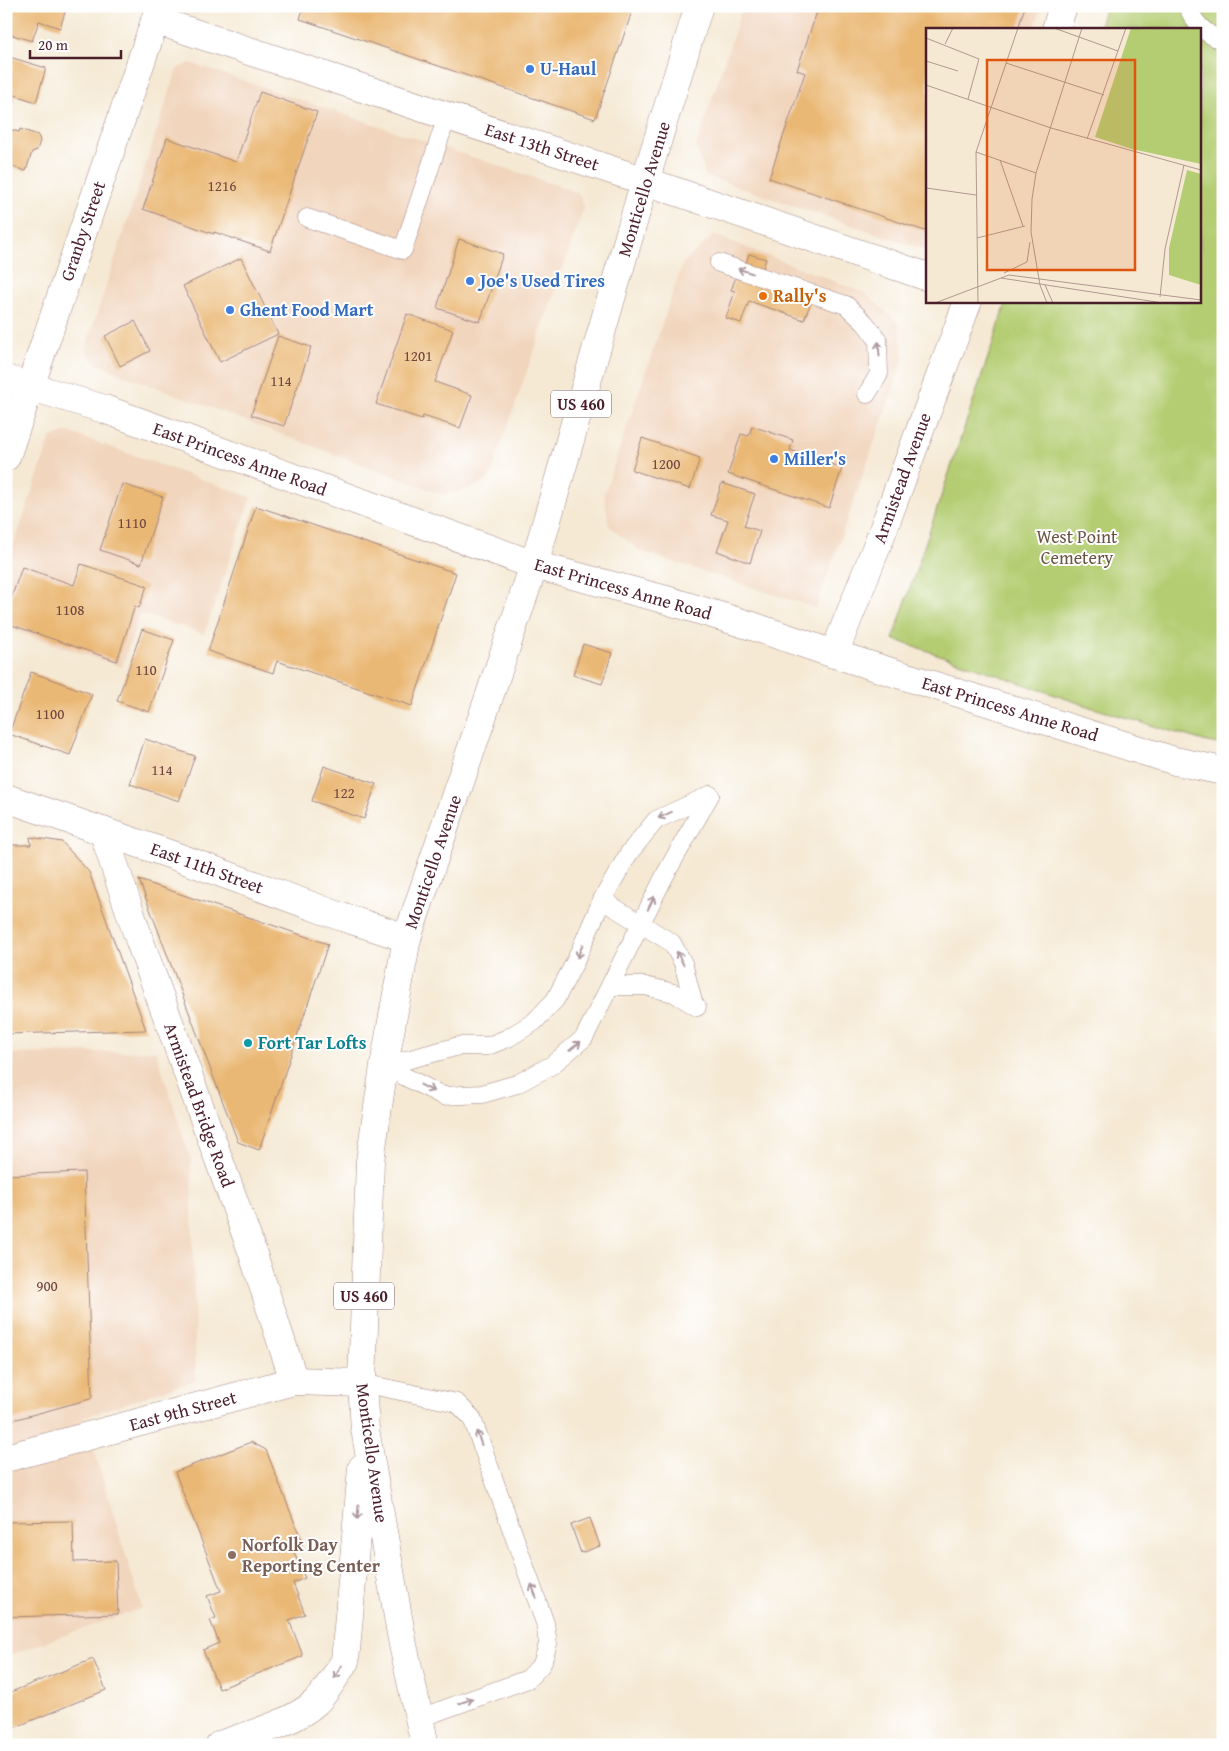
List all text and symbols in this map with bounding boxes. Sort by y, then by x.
scale bar [30,28,121,60]
inset map [926,28,1202,302]
text: 20 m [38,34,69,55]
place label: U-Haul [540,55,597,82]
marker: U-Haul [524,63,536,75]
street label: East 13th Street [482,115,603,178]
street label: Monticello Avenue [610,118,677,260]
house number: 1216 [208,175,236,196]
street label: Granby Street [53,177,112,285]
one-way arrow [737,266,753,276]
place label: Joe's Used Tires [477,267,605,294]
marker: Joe's Used Tires [464,275,476,287]
place label: Rally's [773,282,827,309]
marker: Rally's [757,290,769,302]
place label: Ghent Food Mart [240,296,374,323]
marker: Ghent Food Mart [224,304,236,316]
one-way arrow [874,341,883,357]
house number: 1201 [404,345,432,366]
house number: 114 [270,370,292,391]
road number: US 460 [551,390,611,418]
street label: Armistead Avenue [865,409,938,547]
street label: East Princess Anne Road [149,415,331,503]
place label: Miller's [784,445,846,472]
house number: 1200 [652,453,680,474]
marker: Miller's [768,453,780,465]
house number: 1110 [118,512,146,533]
park label: West Point Cemetery [1037,523,1118,571]
street label: East Princess Anne Road [531,550,715,627]
house number: 1108 [56,599,84,620]
house number: 110 [135,659,157,680]
street label: East Princess Anne Road [919,669,1102,748]
house number: 1100 [36,703,64,724]
house number: 114 [151,759,173,780]
house number: 122 [333,782,355,803]
street label: Monticello Avenue [397,791,468,933]
one-way arrow [658,811,673,821]
street label: East 11th Street [147,835,268,901]
one-way arrow [647,896,656,911]
one-way arrow [575,943,585,958]
one-way arrow [675,951,684,966]
street label: Armistead Bridge Road [157,1019,242,1191]
place label: Fort Tar Lofts [258,1029,367,1056]
marker: Fort Tar Lofts [242,1037,254,1049]
one-way arrow [568,1040,581,1051]
one-way arrow [420,1083,435,1093]
house number: 900 [36,1275,58,1296]
road number: US 460 [334,1282,394,1310]
street label: Monticello Avenue [349,1382,396,1524]
street label: East 9th Street [126,1383,240,1438]
one-way arrow [474,1431,483,1447]
one-way arrow [353,1504,363,1520]
place label: Norfolk Day Reporting Center [242,1531,381,1579]
marker: Norfolk Day Reporting Center [226,1549,238,1561]
one-way arrow [529,1584,538,1599]
one-way arrow [333,1665,343,1679]
one-way arrow [457,1696,473,1705]

